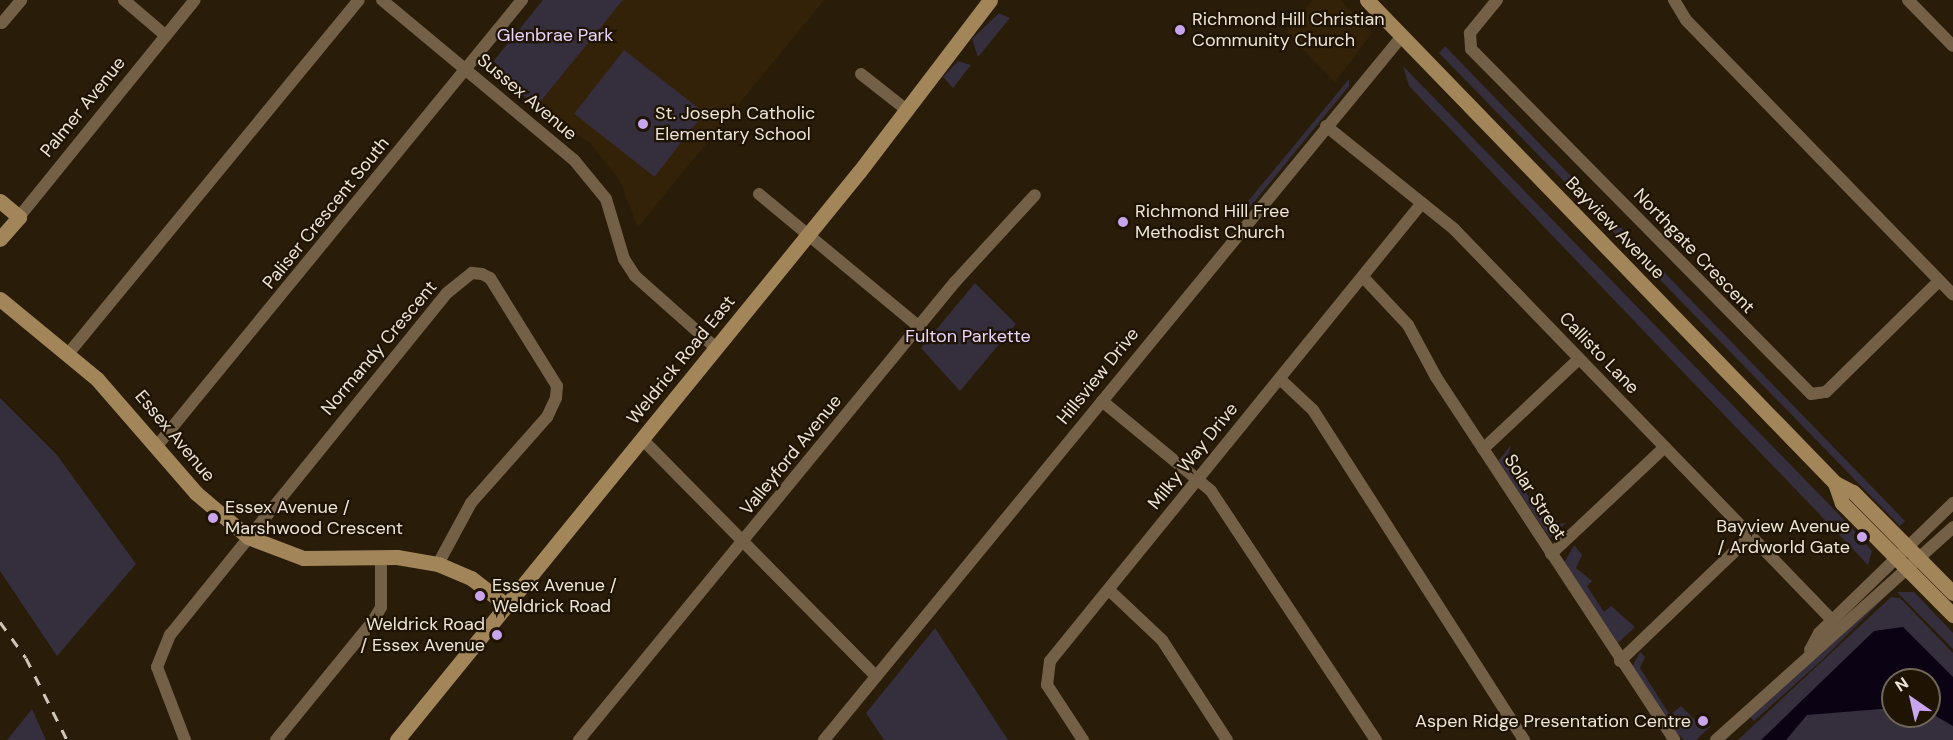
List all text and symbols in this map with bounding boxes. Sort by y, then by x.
place label: Richmond Hill Christian Community Church [1192,9,1385,52]
marker: Richmond Hill Christian Community Church [1173,23,1187,37]
park label: Glenbrae Park [497,24,613,46]
street label: Sussex Avenue [473,49,581,145]
street label: Palmer Avenue [36,53,130,161]
place label: St. Joseph Catholic Elementary School [655,103,815,146]
marker: St. Joseph Catholic Elementary School [636,117,650,131]
street label: Paliser Crescent South [258,133,394,293]
street label: Bayview Avenue [1561,172,1669,284]
street label: Northgate Crescent [1629,184,1759,318]
place label: Richmond Hill Free Methodist Church [1135,201,1290,244]
marker: Richmond Hill Free Methodist Church [1116,215,1130,229]
street label: Normandy Crescent [317,277,441,419]
street label: Weldrick Road East [622,291,740,429]
street label: Callisto Lane [1554,307,1644,399]
street label: Hillsview Drive [1052,323,1144,429]
park label: Fulton Parkette [905,325,1031,347]
street label: Essex Avenue [130,386,220,486]
street label: Valleyford Avenue [736,390,846,520]
street label: Milky Way Drive [1143,398,1243,514]
street label: Solar Street [1499,450,1571,544]
place label: Essex Avenue / Marshwood Crescent [225,497,403,540]
marker: Essex Avenue / Marshwood Crescent [206,511,220,525]
place label: Bayview Avenue / Ardworld Gate [1716,516,1850,558]
marker: Bayview Avenue / Ardworld Gate [1855,530,1869,544]
place label: Essex Avenue / Weldrick Road [492,575,617,618]
marker: Essex Avenue / Weldrick Road [473,589,487,603]
place label: Weldrick Road / Essex Avenue [360,614,485,656]
marker: Weldrick Road / Essex Avenue [490,628,504,642]
north arrow [1881,668,1941,728]
text: N [1891,672,1912,696]
place label: Aspen Ridge Presentation Centre [1415,710,1691,732]
marker: Aspen Ridge Presentation Centre [1696,714,1710,728]

